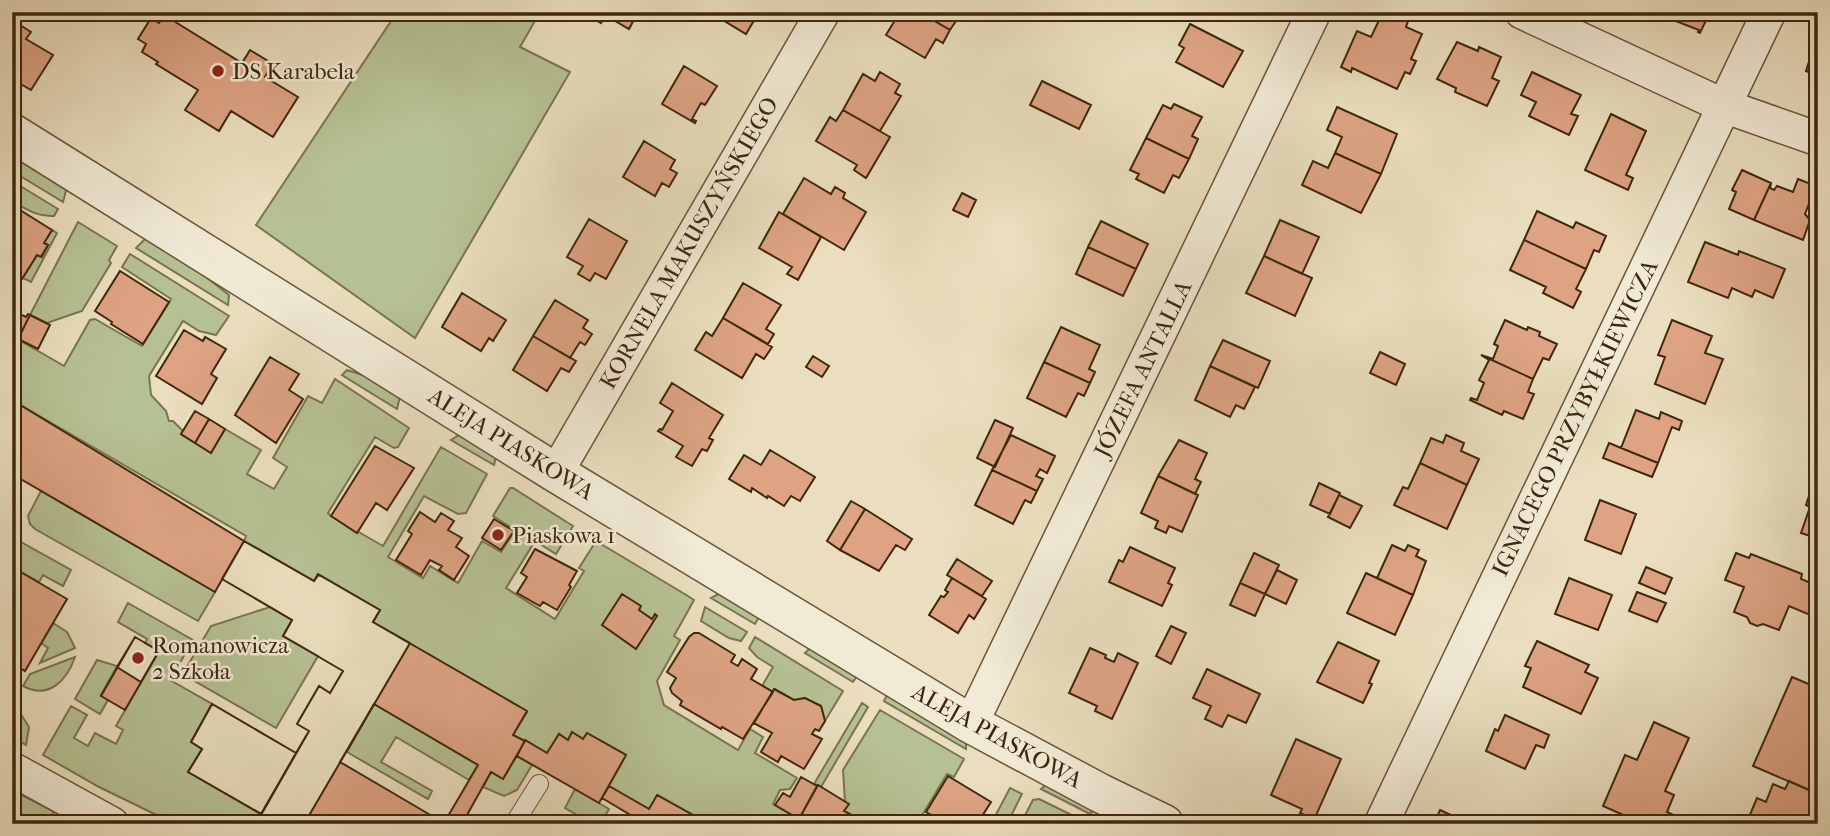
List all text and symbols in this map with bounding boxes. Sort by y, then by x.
place label: DS Karabela [232,58,355,85]
marker: DS Karabela [210,63,226,79]
street label: KORNELA MAKUSZYŃSKIEGO [594,92,784,394]
street label: IGNACEGO PRZYBYŁKIEWICZA [1486,254,1664,581]
street label: JÓZEFA ANTALLA [1087,275,1198,464]
street label: ALEJA PIASKOWA [422,382,600,506]
place label: Piaskowa 1 [512,522,615,549]
marker: Piaskowa 1 [490,527,506,543]
place label: Romanowicza 2 Szkoła [152,632,289,685]
marker: Romanowicza 2 Szkoła [130,650,146,666]
street label: ALEJA PIASKOWA [906,678,1088,794]

